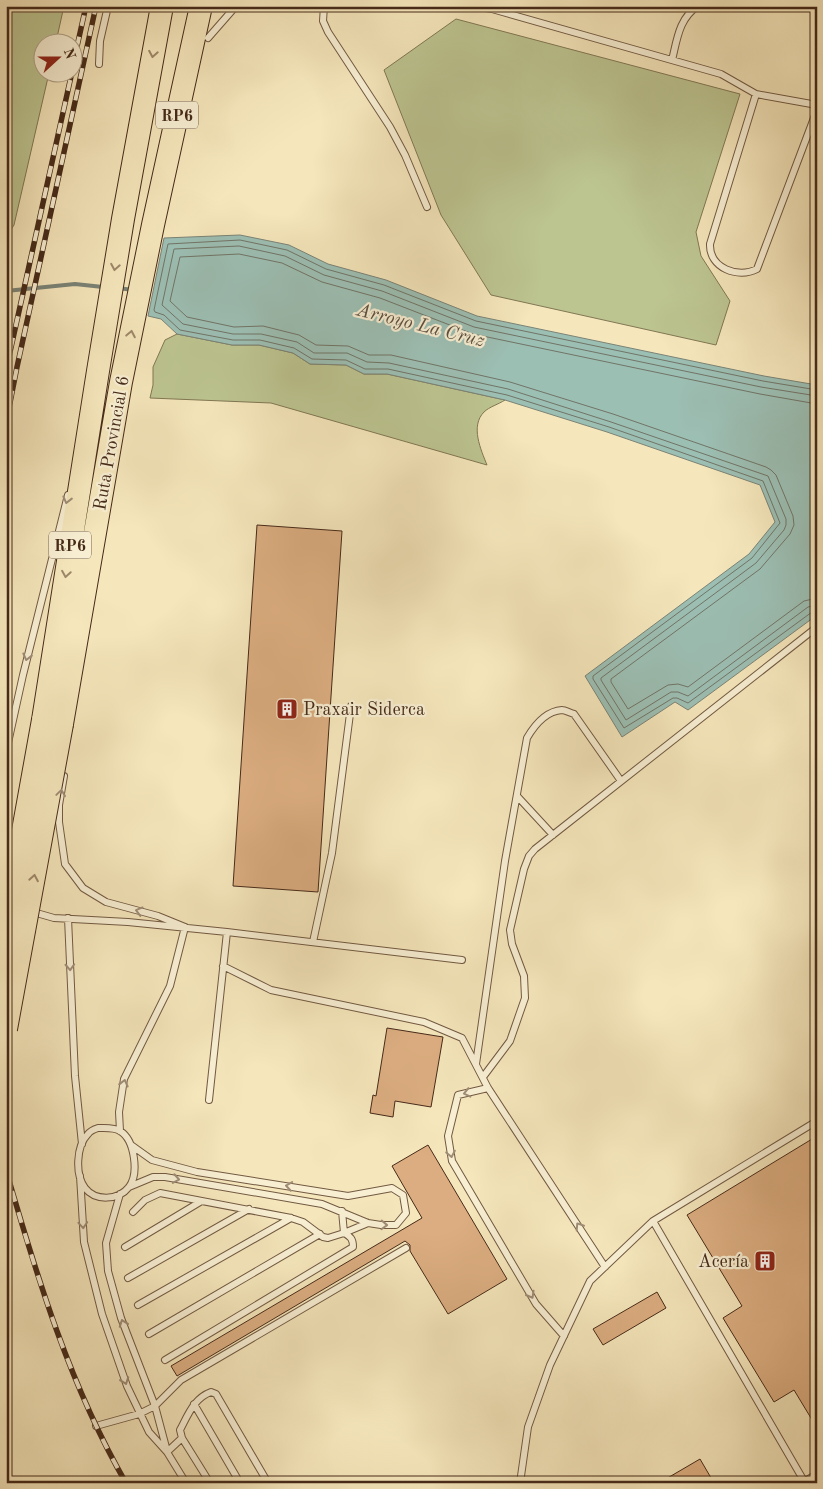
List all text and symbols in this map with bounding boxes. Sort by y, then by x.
north arrow [32,32,82,82]
text: N [61,46,78,61]
one-way arrow [148,50,158,58]
road number: RP6 [156,102,198,128]
one-way arrow [111,262,121,271]
water label: Arroyo La Cruz [353,301,486,352]
one-way arrow [125,330,135,339]
street label: Ruta Provincial 6 [91,374,133,512]
one-way arrow [62,495,72,503]
road number: RP6 [49,532,91,558]
one-way arrow [61,570,71,579]
one-way arrow [22,653,33,662]
building icon: Praxair Siderca [275,697,299,721]
place label: Praxair Siderca [303,701,425,719]
one-way arrow [55,789,66,797]
one-way arrow [28,873,38,882]
one-way arrow [136,906,144,916]
one-way arrow [64,963,75,971]
one-way arrow [118,1079,129,1087]
one-way arrow [463,1087,472,1098]
one-way arrow [445,1149,456,1158]
one-way arrow [171,1173,180,1183]
one-way arrow [285,1181,293,1192]
one-way arrow [381,1219,389,1230]
one-way arrow [77,1221,88,1229]
one-way arrow [576,1222,585,1231]
building icon: Acería [753,1249,777,1273]
place label: Acería [698,1253,749,1271]
one-way arrow [524,1289,534,1298]
one-way arrow [119,1319,129,1328]
one-way arrow [119,1376,129,1385]

